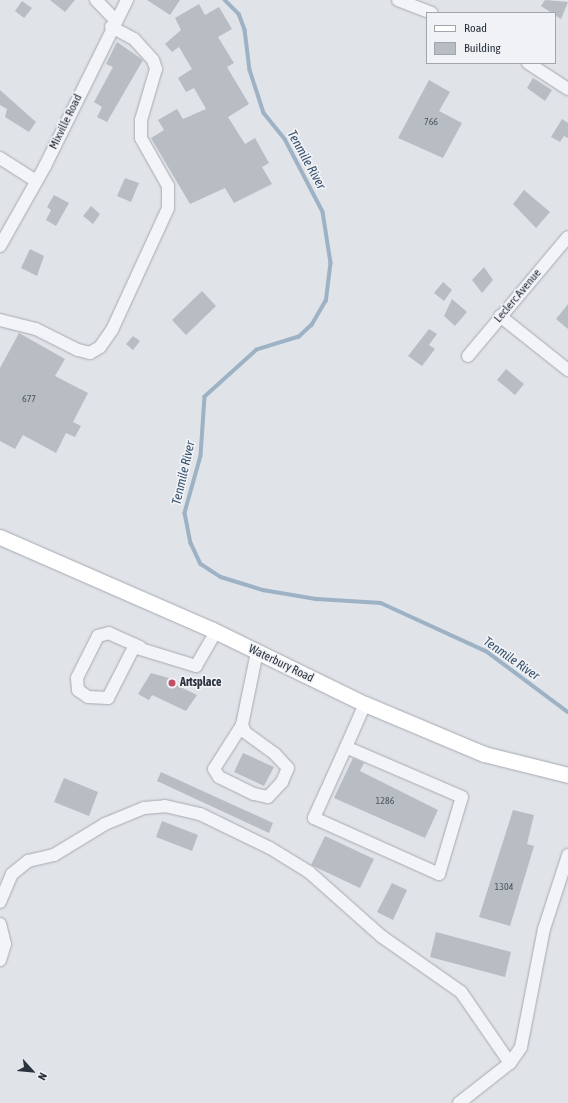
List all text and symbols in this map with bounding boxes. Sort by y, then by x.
legend [426,12,556,64]
text: Road [464,21,487,35]
text: Building [464,41,501,55]
street label: Mixville Road [46,92,86,152]
house number: 766 [424,116,438,128]
water label: Tenmile River [283,128,329,192]
street label: Leclerc Avenue [491,266,545,326]
house number: 677 [22,393,36,405]
water label: Tenmile River [169,440,199,506]
water label: Tenmile River [480,634,542,684]
street label: Waterbury Road [246,642,316,686]
place label: Artsplace [180,676,221,690]
marker: Artsplace [167,678,177,688]
house number: 1286 [376,795,394,807]
house number: 1304 [495,881,513,893]
north arrow [12,1051,52,1091]
text: N [36,1071,50,1082]

